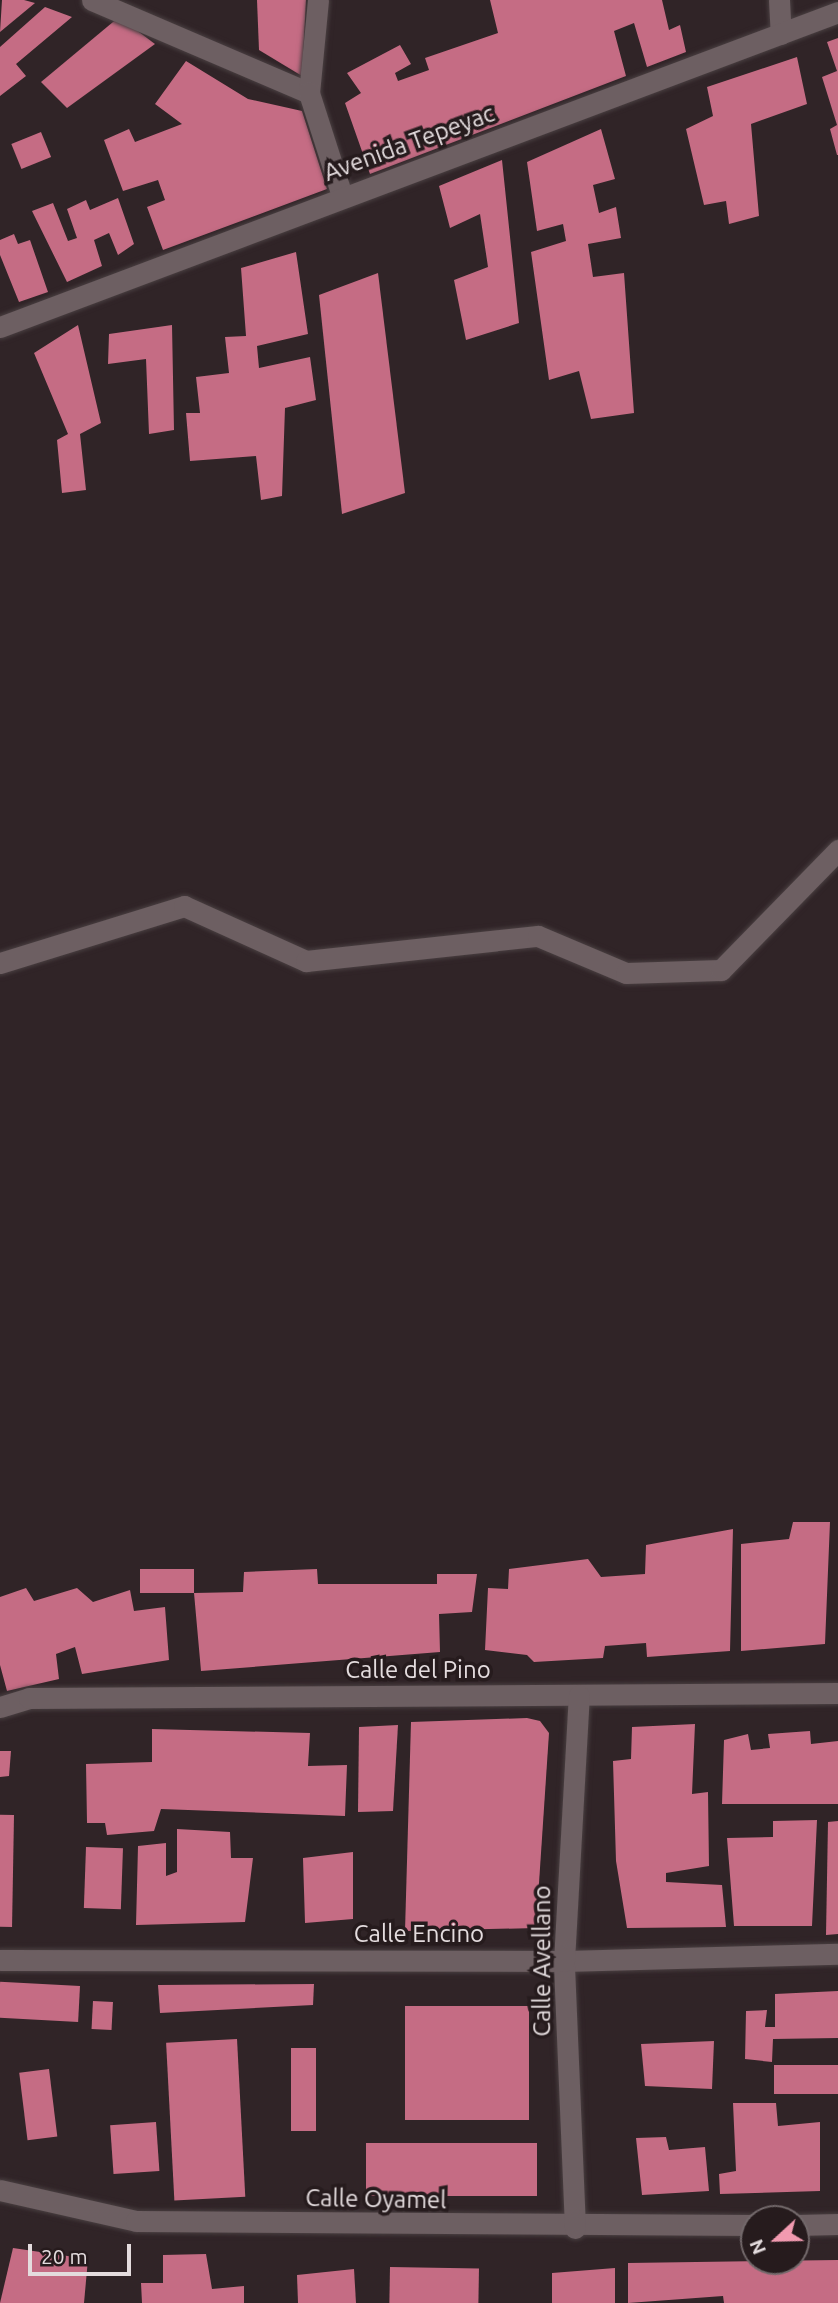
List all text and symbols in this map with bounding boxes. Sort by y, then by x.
street label: Avenida Tepeyac [320,99,498,187]
street label: Calle del Pino [345,1656,491,1684]
street label: Calle Avellano [528,1885,556,2037]
street label: Calle Encino [354,1920,484,1948]
street label: Calle Oyamel [305,2183,447,2215]
north arrow [740,2205,810,2275]
scale bar [32,2230,135,2274]
text: N [745,2236,770,2258]
text: 20 m [41,2244,88,2268]

